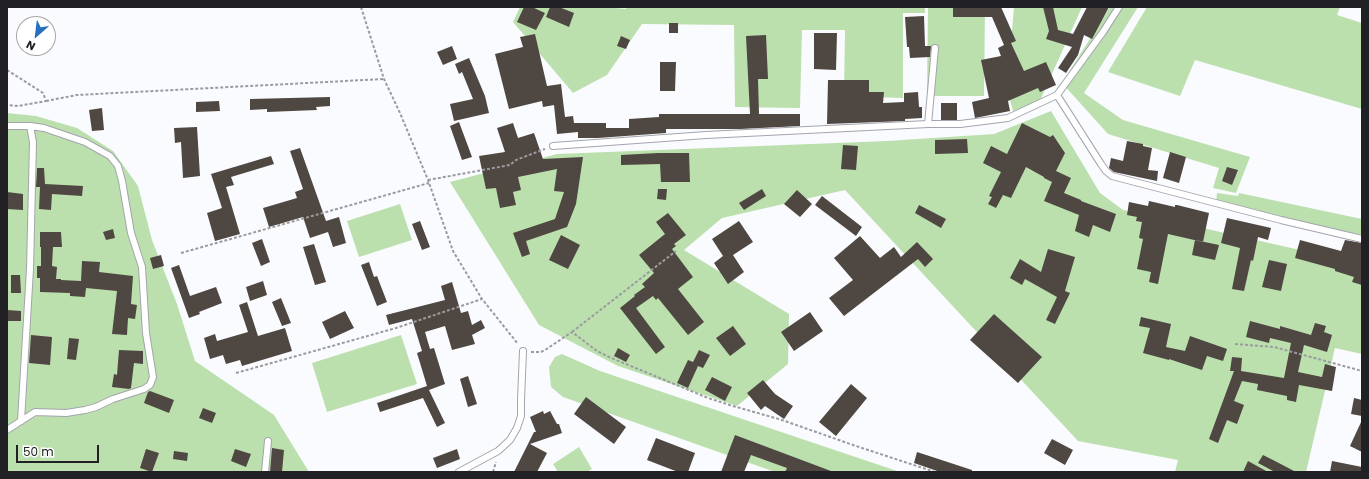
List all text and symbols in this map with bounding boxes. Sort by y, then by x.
north arrow [16,16,56,56]
text: N [23,37,38,55]
scale bar [18,437,101,463]
text: 50 m [23,443,54,460]

